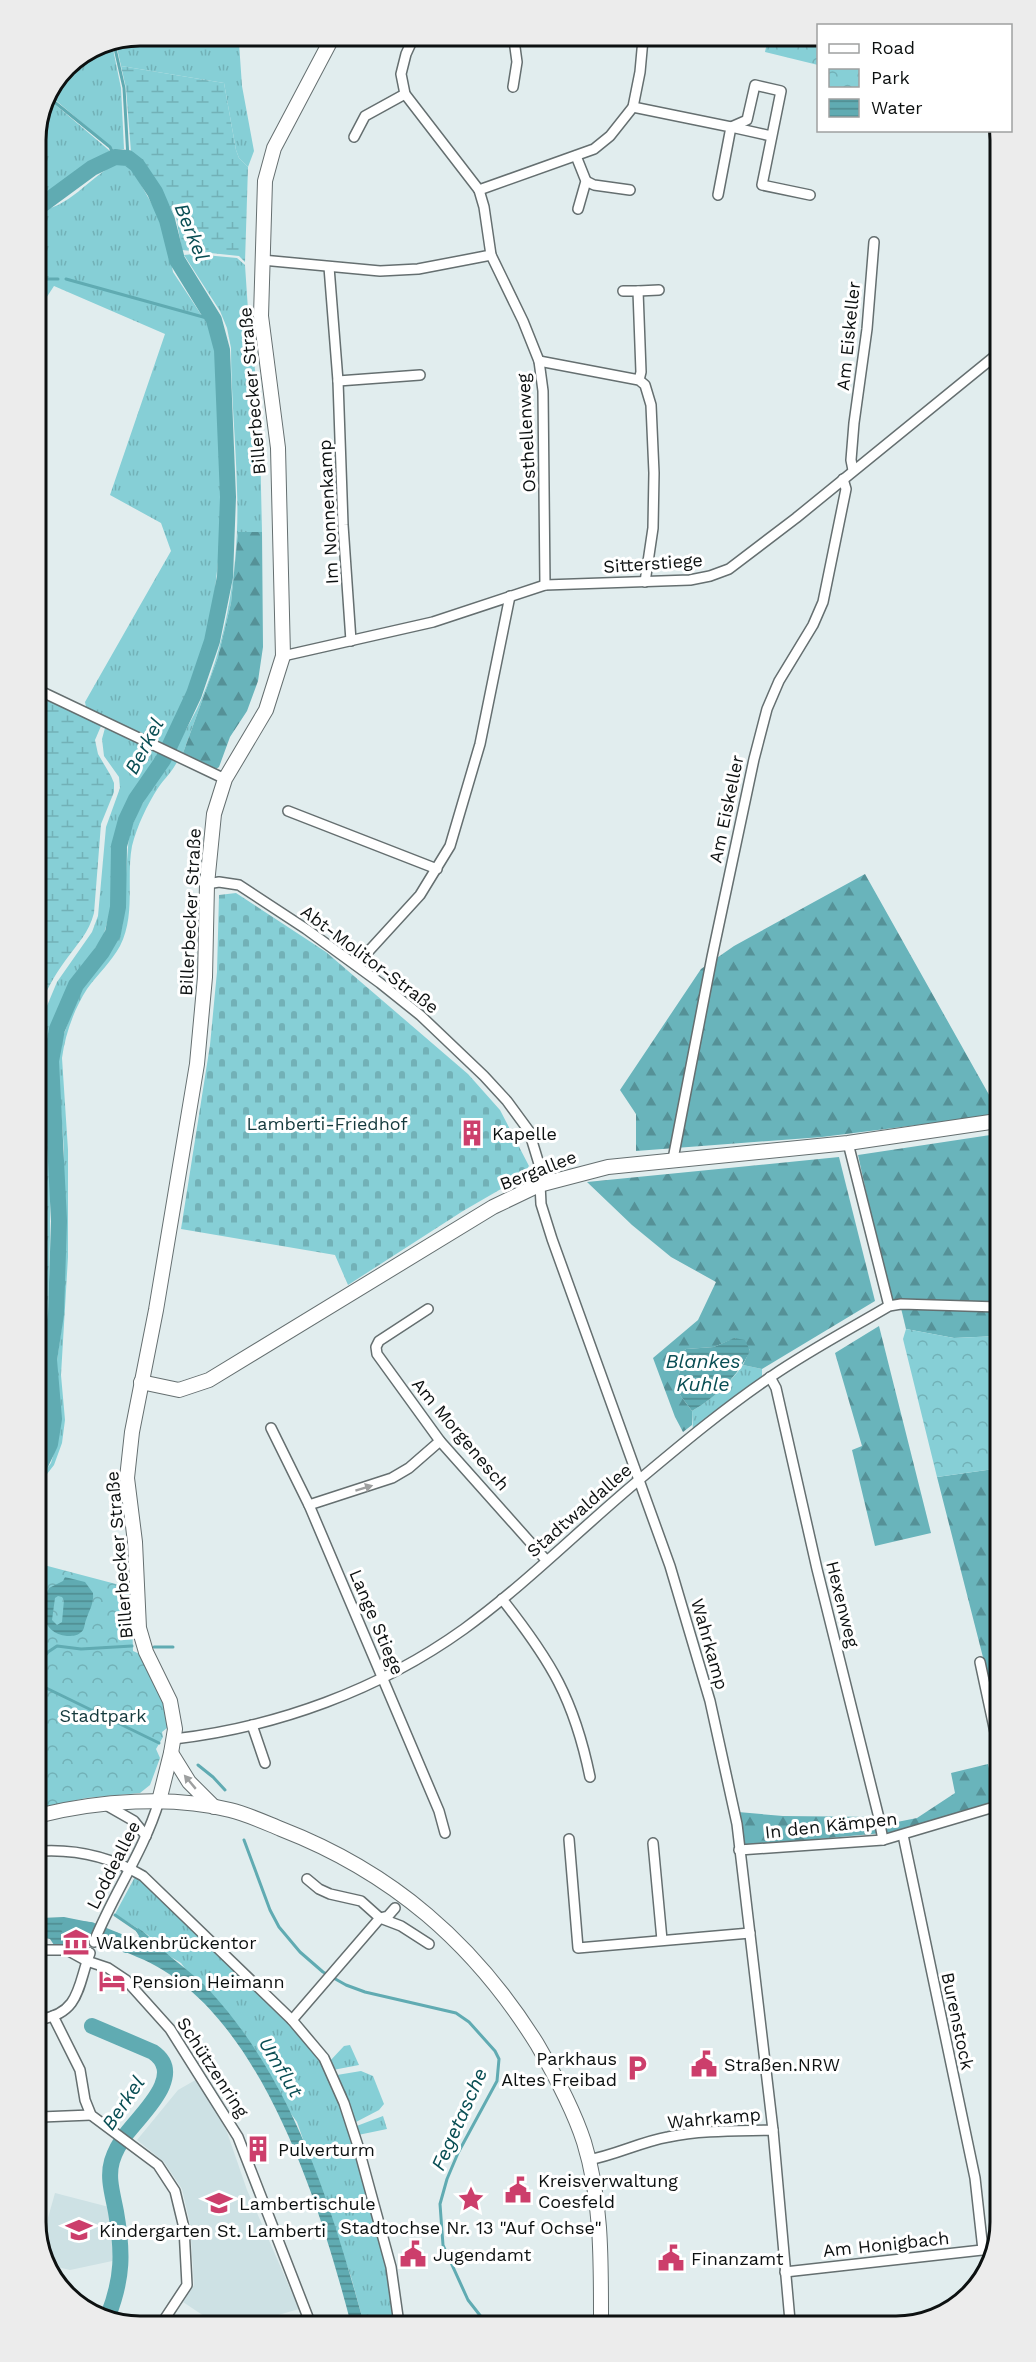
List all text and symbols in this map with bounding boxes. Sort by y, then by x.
legend [817,24,1012,132]
text: Road [871,37,915,58]
text: Park [871,67,910,88]
text: Water [871,97,923,118]
water label: Berkel [170,200,214,264]
street label: Am Eiskeller [832,280,864,392]
street label: Billerbecker Straße [234,306,270,476]
street label: Osthellenweg [512,373,540,493]
street label: Im Nonnenkamp [314,439,342,585]
street label: Sitterstiege [603,549,703,577]
water label: Berkel [119,714,169,778]
street label: Am Eiskeller [704,753,748,865]
street label: Billerbecker Straße [175,827,205,997]
street label: Abt-Molitor-Straße [297,900,443,1018]
park label: Lamberti-Friedhof [247,1113,408,1134]
building icon: Kapelle [457,1118,487,1148]
place label: Kapelle [492,1123,557,1144]
street label: Bergallee [497,1146,579,1194]
water label: Blankes Kuhle [665,1349,741,1396]
street label: Am Morgenesch [408,1374,514,1494]
street label: Stadtwaldallee [522,1459,636,1561]
street label: Billerbecker Straße [101,1470,137,1640]
one-way arrow [356,1483,374,1492]
street label: Hexenweg [822,1559,864,1650]
street label: Lange Stiege [345,1566,409,1678]
street label: Wahrkamp [687,1596,733,1692]
park label: Stadtpark [59,1705,147,1726]
one-way arrow [183,1774,196,1790]
street label: In den Kämpen [764,1808,898,1842]
street label: Loddeallee [82,1817,144,1913]
museum icon: Walkenbrückentor [61,1927,91,1957]
place label: Walkenbrückentor [96,1932,256,1953]
hotel icon: Pension Heimann [97,1966,127,1996]
street label: Burenstock [937,1970,979,2072]
place label: Pension Heimann [132,1971,285,1992]
street label: Schützenring [173,2013,253,2121]
water label: Umflut [254,2033,309,2102]
place label: Parkhaus Altes Freibad [501,2048,617,2090]
public building icon: Straßen.NRW [689,2049,719,2079]
parking icon: Parkhaus Altes Freibad [622,2053,652,2083]
place label: Straßen.NRW [724,2054,840,2075]
water label: Fegetasche [426,2064,492,2174]
water label: Berkel [96,2071,150,2135]
street label: Wahrkamp [666,2103,762,2133]
building icon: Pulverturm [243,2134,273,2164]
place label: Pulverturm [278,2139,375,2160]
place label: Kreisverwaltung Coesfeld [538,2170,678,2212]
public building icon: Kreisverwaltung Coesfeld [503,2175,533,2205]
place icon: Stadtochse Nr. 13 "Auf Ochse" [456,2184,486,2214]
school or university icon: Lambertischule [204,2188,234,2218]
place label: Lambertischule [239,2193,376,2214]
school or university icon: Kindergarten St. Lamberti [64,2215,94,2245]
place label: Stadtochse Nr. 13 "Auf Ochse" [340,2217,602,2238]
place label: Kindergarten St. Lamberti [99,2220,326,2241]
street label: Am Honigbach [822,2227,950,2261]
public building icon: Jugendamt [398,2239,428,2269]
public building icon: Finanzamt [656,2243,686,2273]
place label: Jugendamt [433,2244,532,2265]
place label: Finanzamt [691,2248,784,2269]

